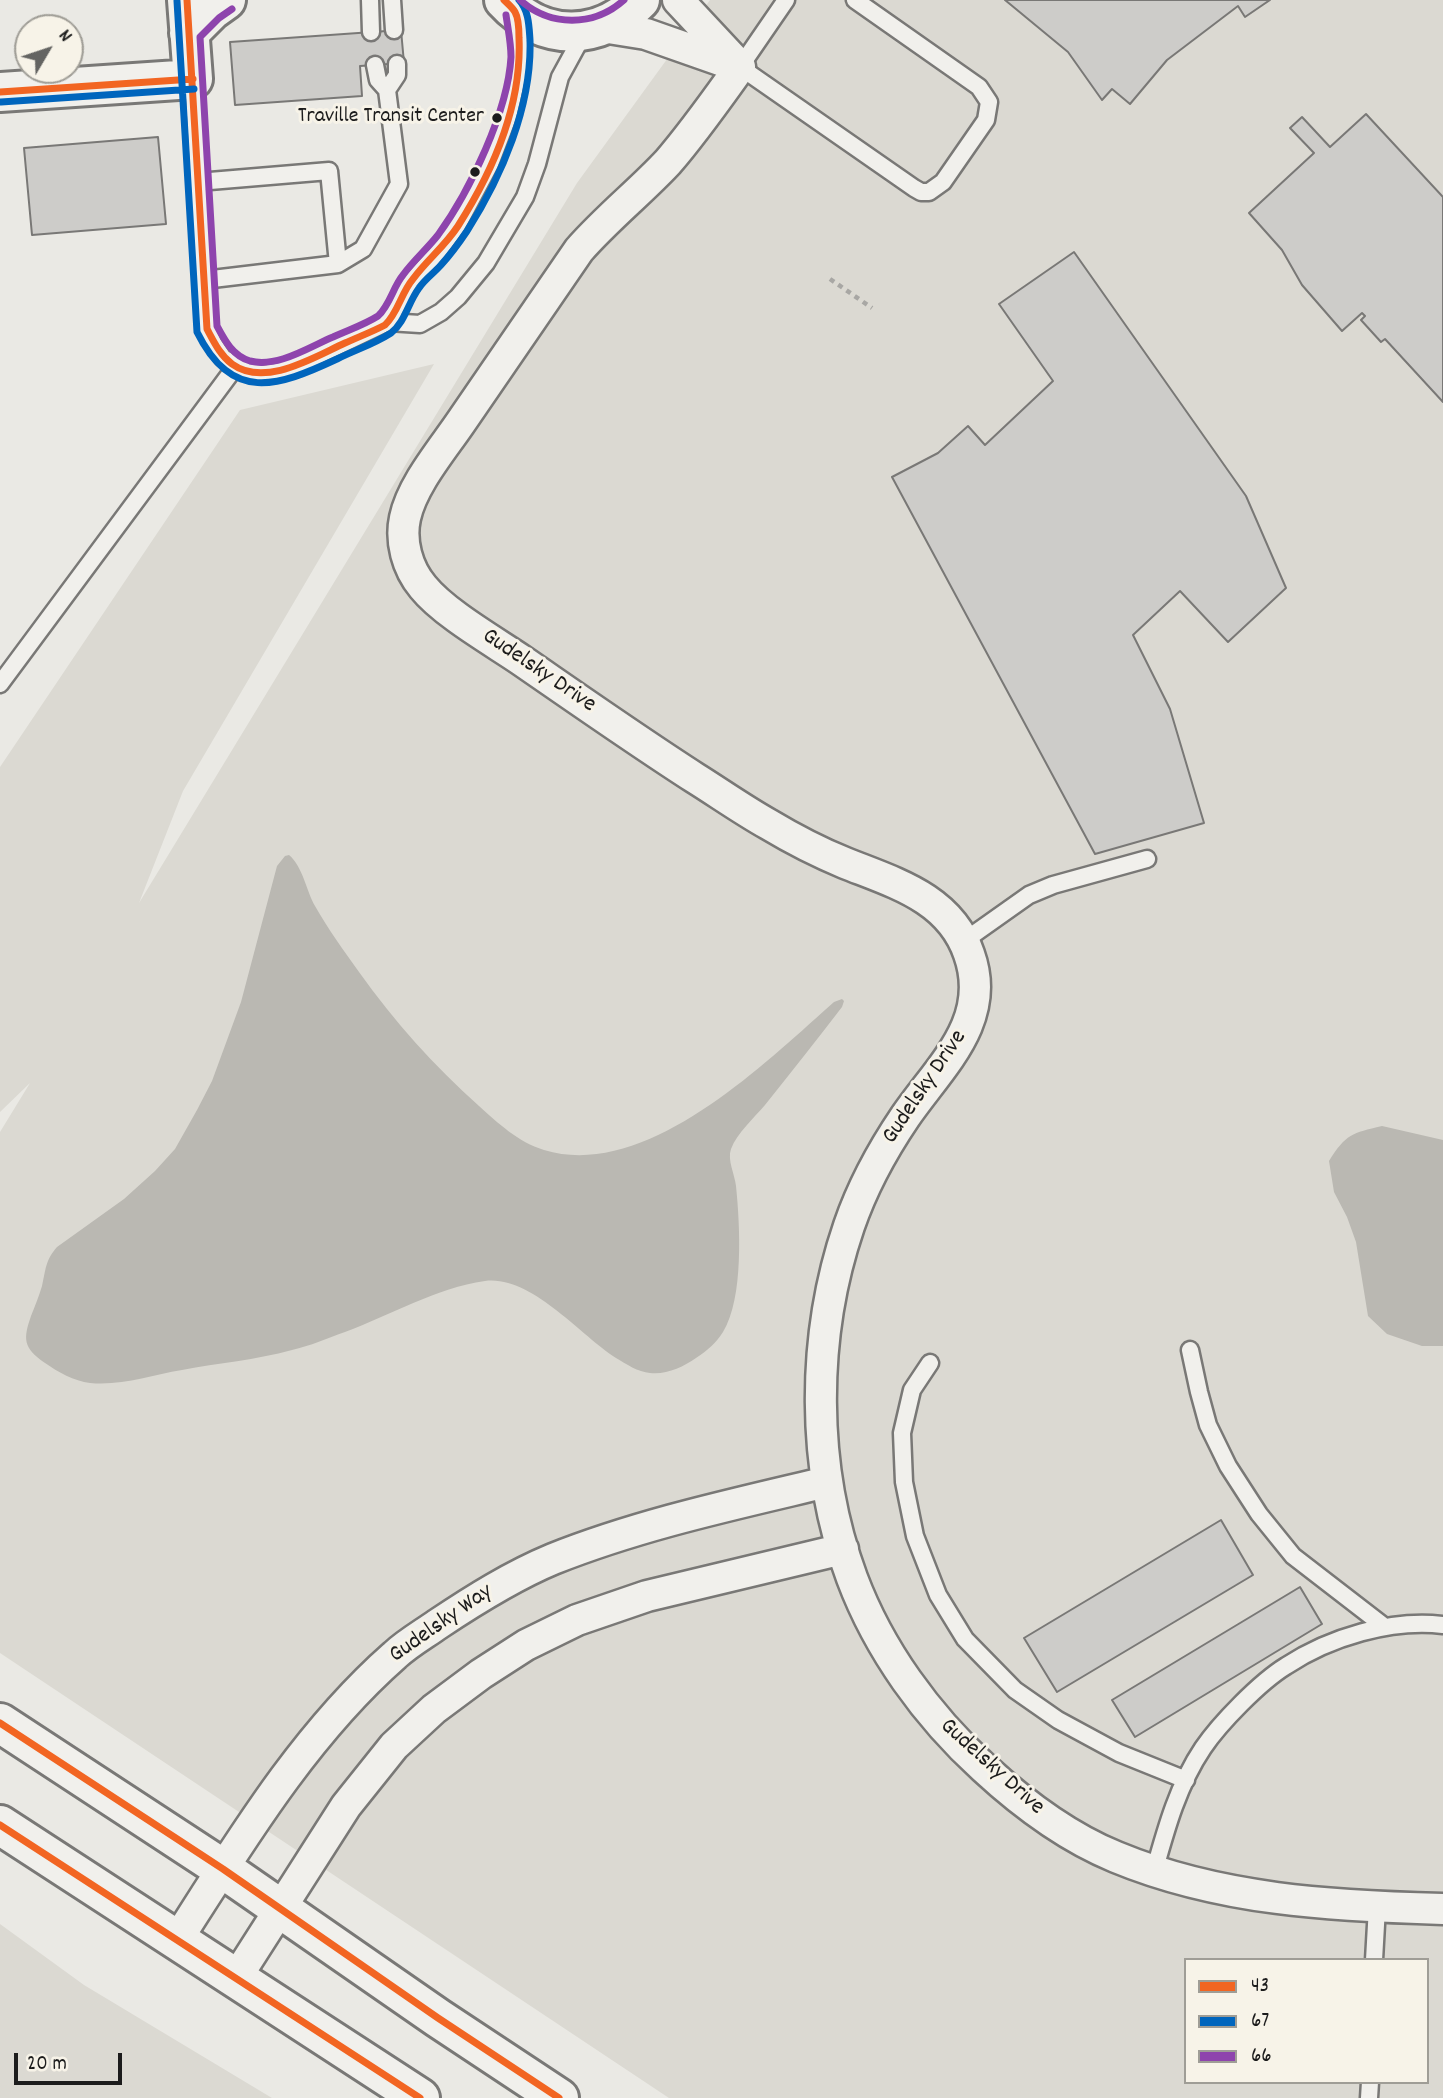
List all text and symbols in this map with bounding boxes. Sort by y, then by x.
north arrow [14,14,84,84]
text: N [51,25,78,49]
place label: Traville Transit Center [298,105,484,131]
marker: Traville Transit Center [490,111,504,125]
unlabelled marker [468,165,482,179]
street label: Gudelsky Drive [475,623,601,721]
street label: Gudelsky Drive [877,1025,975,1151]
street label: Gudelsky Way [385,1579,499,1671]
street label: Gudelsky Drive [933,1713,1049,1823]
legend [1184,1958,1429,2084]
text: 43 [1251,1972,1269,2002]
text: 67 [1251,2007,1269,2037]
scale bar [18,2038,126,2082]
text: 66 [1251,2042,1272,2072]
text: 20 m [27,2050,67,2080]

